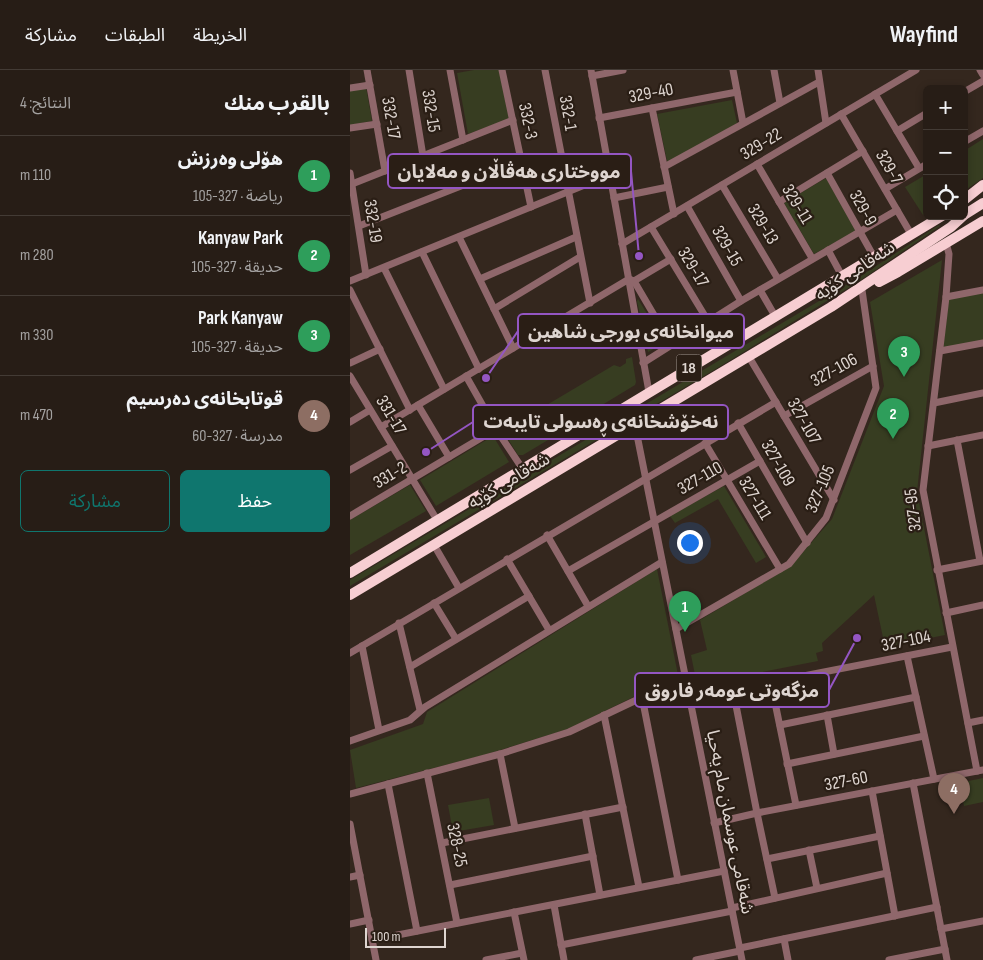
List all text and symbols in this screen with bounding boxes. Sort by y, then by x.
text: Wayfind [890,20,958,49]
text: مشاركة [25,25,77,46]
text: الطبقات [105,25,165,46]
text: الخريطة [193,25,247,46]
street label: 329-40 [627,78,675,108]
map controls [923,85,968,220]
button: + [923,85,968,130]
street label: 332-15 [417,88,445,134]
text: بالقرب منك [224,91,330,116]
text: النتائج: 4 [20,94,71,113]
street label: 332-1 [555,94,582,133]
street label: 332-17 [377,95,405,142]
street label: 332-3 [514,101,542,141]
street label: 329-22 [737,124,785,164]
button: − [923,130,968,175]
street label: 329-7 [871,146,907,189]
text: هۆلی وەرزش [178,148,283,171]
callout: مووختاری ھەڤاڵان و مەلایان [388,154,631,188]
text: مووختاری ھەڤاڵان و مەلایان [397,158,621,184]
text: 110 m [20,166,51,185]
text: 1 [311,166,317,185]
button: locate [923,175,968,220]
street label: 329-11 [777,181,817,228]
street label: 329-9 [845,186,881,230]
text: رياضة · 327-105 [193,187,283,206]
street label: 332-19 [359,198,387,244]
street label: 329-13 [743,200,783,248]
street label: 329-15 [707,222,747,270]
text: Kanyaw Park [198,227,283,250]
street label: شەقامی کۆیە [811,237,899,305]
street label: 329-17 [673,243,713,292]
text: 280 m [20,246,54,265]
text: 2 [311,246,318,265]
text: حديقة · 327-105 [192,258,283,277]
text: Park Kanyaw [198,307,283,330]
callout: میوانخانەی بورجی شاهین [518,314,744,348]
text: میوانخانەی بورجی شاهین [528,321,734,344]
text: 330 m [20,326,53,345]
text: 3 [310,326,318,345]
pin: 3 [888,336,920,377]
text: حديقة · 327-105 [192,338,283,357]
street label: 327-106 [807,349,861,391]
road number: 18 [676,354,702,382]
text: قوتابخانەی دەرسیم [127,388,283,411]
street label: 331-17 [371,392,411,439]
street label: 327-107 [783,394,826,448]
pin: 2 [877,398,909,439]
callout: نەخۆشخانەی ڕەسولی تایبەت [473,405,728,439]
text: 470 m [20,406,53,425]
text: 4 [310,406,318,425]
text: نەخۆشخانەی ڕەسولی تایبەت [484,411,718,437]
text: مدرسة · 327-60 [192,427,283,446]
street label: 327-109 [756,436,800,490]
street label: شەقامی کۆیە [464,448,554,514]
street label: 331-2 [369,457,411,493]
street label: 327-110 [674,457,726,499]
street label: 327-105 [801,462,839,516]
button: مشاركة [20,470,170,532]
button: حفظ [180,470,330,532]
street label: 327-111 [734,473,776,524]
street label: 327-95 [900,487,926,533]
your location [677,530,703,556]
pin: 1 [669,591,701,632]
street label: 327-104 [880,626,933,656]
callout: مزگەوتی عومەر فاروق [635,673,829,707]
text: مزگەوتی عومەر فاروق [645,680,819,703]
street label: شەقامی عوسمان مام یەحیا [699,728,758,916]
street label: 327-60 [822,767,870,795]
pin: 4 [938,773,970,814]
street label: 328-25 [442,821,472,869]
scale bar [365,925,446,948]
text: 100 m [372,928,401,945]

